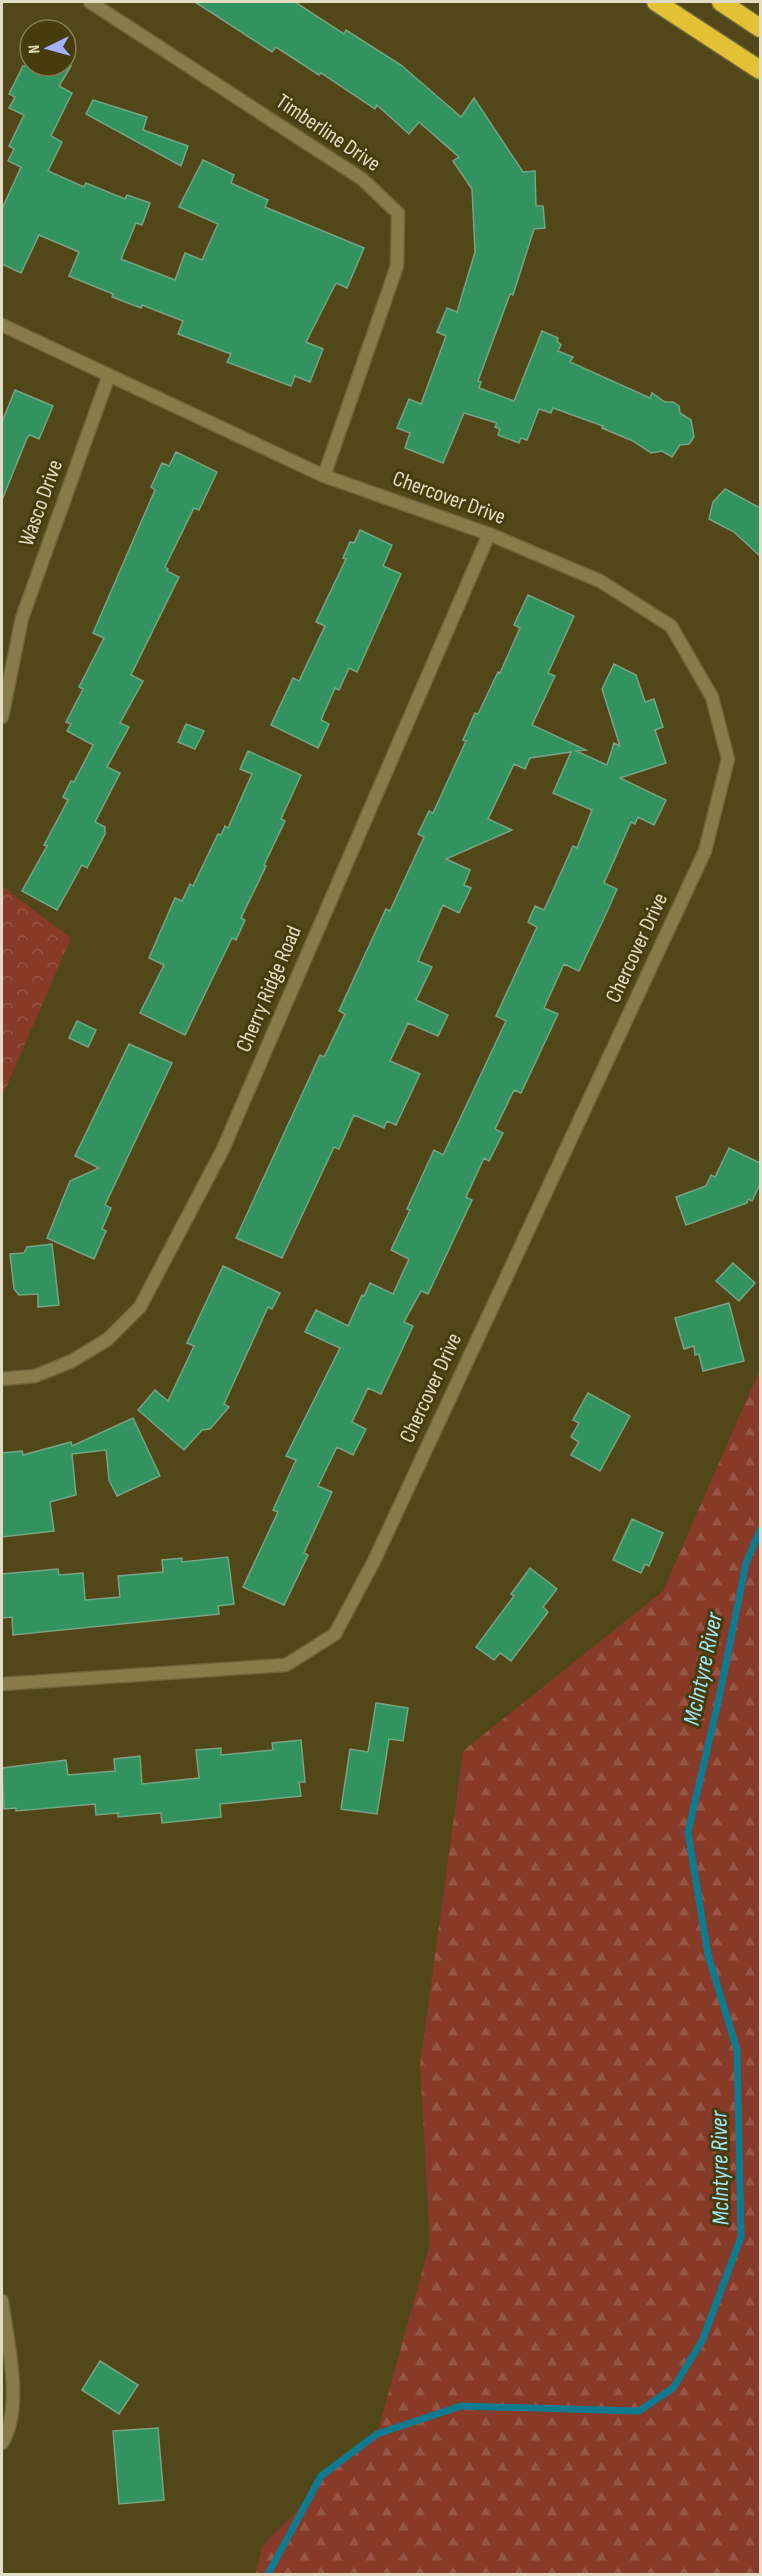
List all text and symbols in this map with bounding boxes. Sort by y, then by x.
north arrow [18,18,78,78]
text: N [25,44,44,54]
street label: Timberline Drive [271,88,385,178]
street label: Wasco Drive [13,456,69,550]
street label: Chercover Drive [389,465,509,531]
street label: Chercover Drive [600,889,674,1007]
street label: Cherry Ridge Road [230,922,308,1056]
street label: Chercover Drive [394,1329,468,1447]
water label: McIntyre River [677,1609,729,1728]
water label: McIntyre River [704,2109,735,2225]

